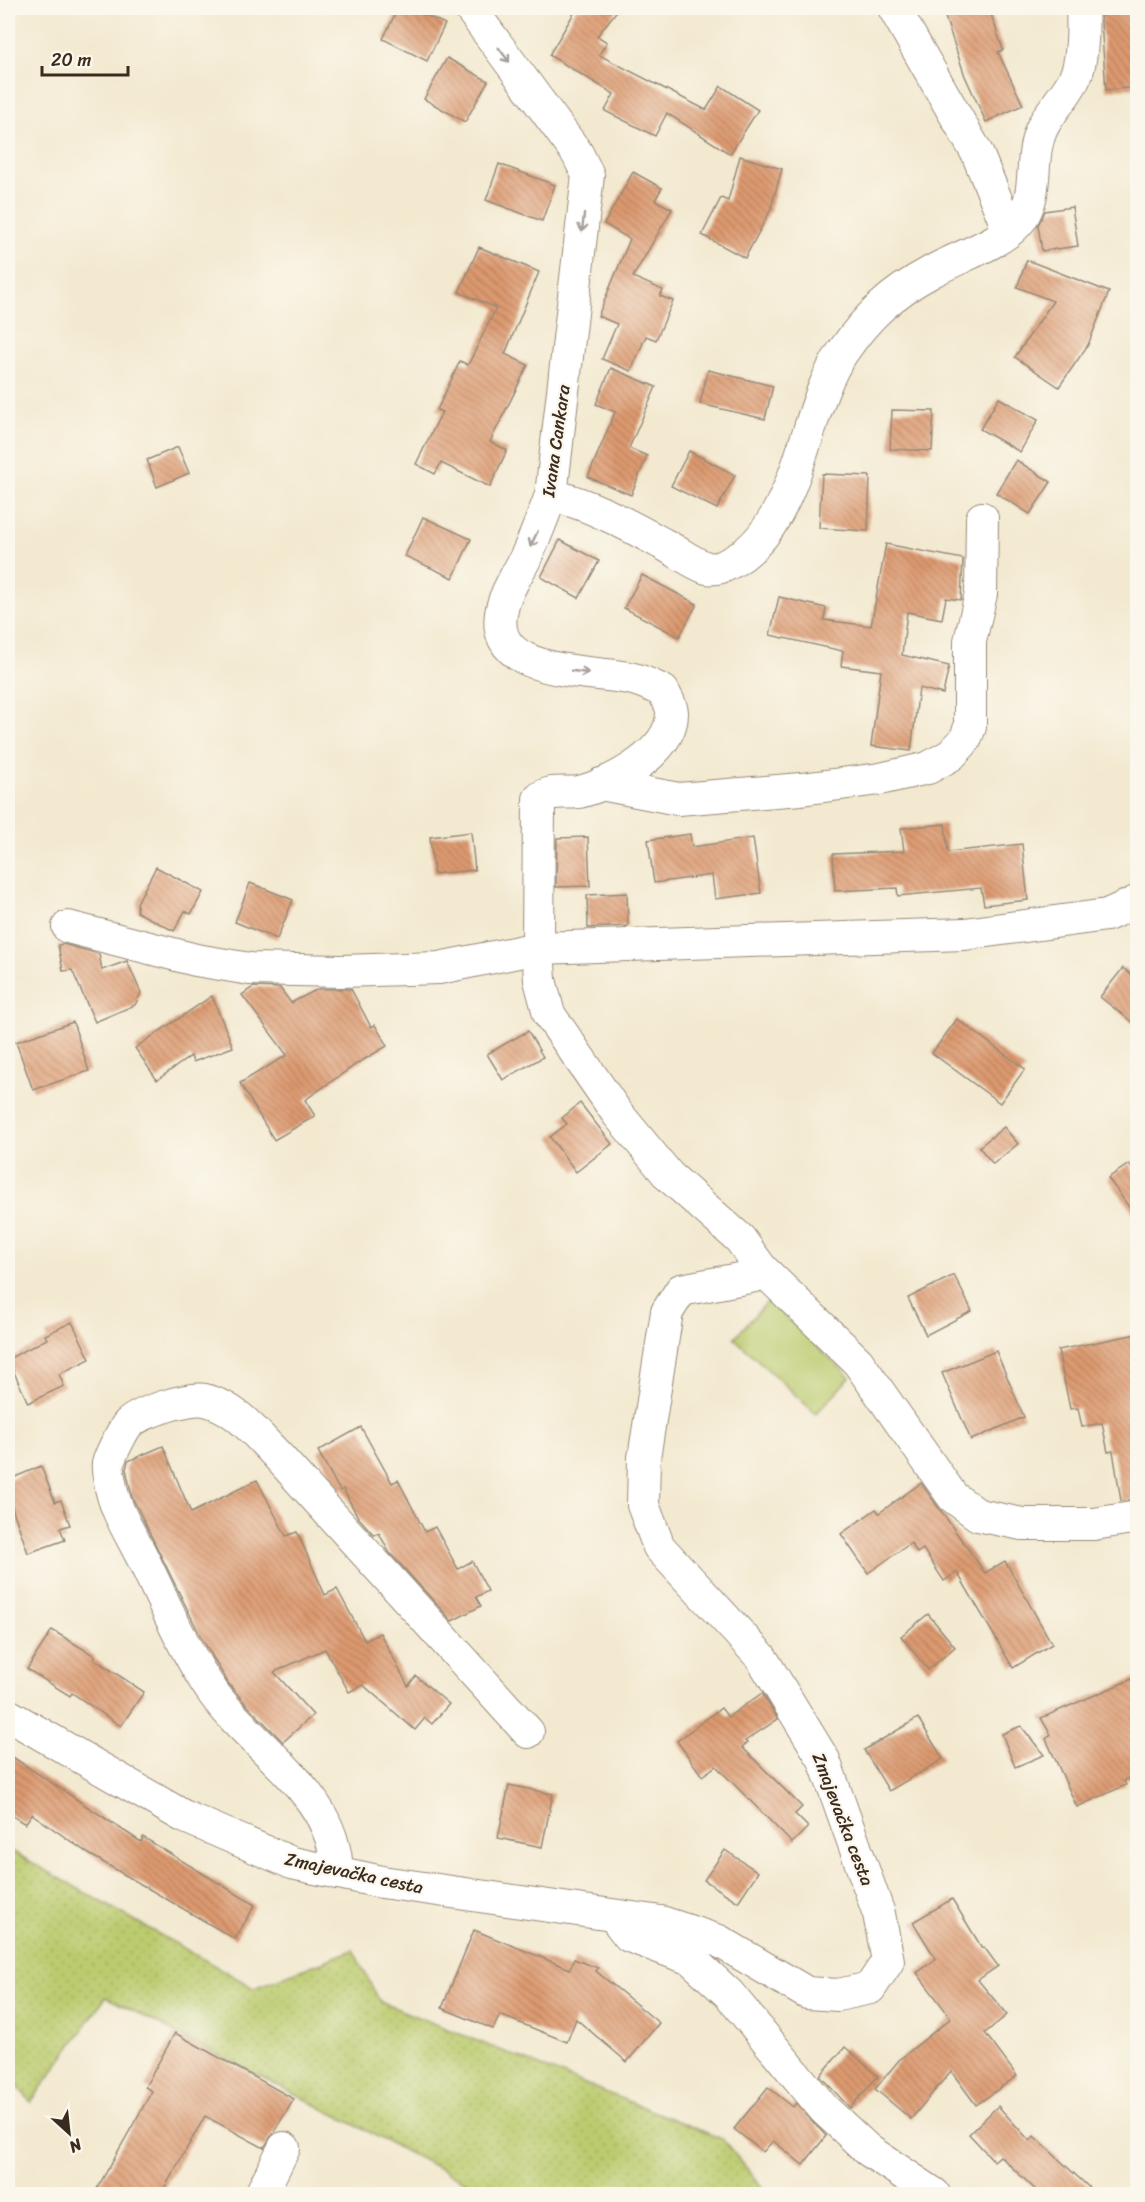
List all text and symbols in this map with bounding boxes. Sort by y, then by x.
scale bar [42,39,128,77]
text: 20 m [51,44,91,76]
one-way arrow [498,46,511,62]
one-way arrow [578,212,589,232]
street label: Ivana Cankara [532,382,580,500]
one-way arrow [528,529,540,547]
one-way arrow [570,666,590,677]
street label: Zmajevačka cesta [803,1748,883,1890]
street label: Zmajevačka cesta [282,1843,426,1903]
north arrow [39,2103,99,2163]
text: N [63,2130,88,2162]

